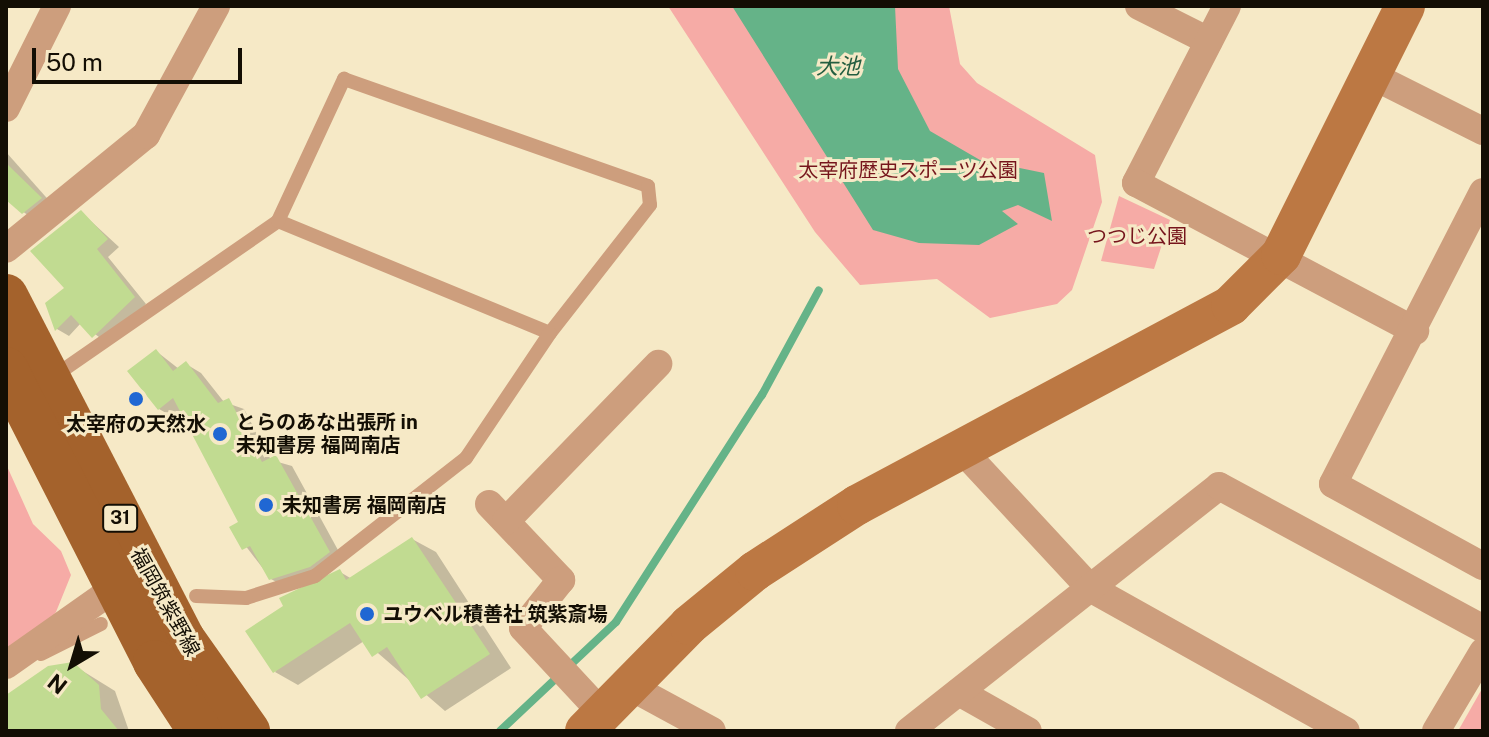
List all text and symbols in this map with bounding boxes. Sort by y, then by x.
scale bar [36,32,246,82]
text: 50 m [46,48,103,76]
water label: 大池 [816,54,860,80]
park label: 太宰府歴史スポーツ公園 [798,158,1018,182]
park label: つつじ公園 [1087,224,1187,248]
marker: 太宰府の天然水 [127,390,145,408]
place label: とらのあな出張所 in 未知書房 福岡南店 [236,410,418,457]
place label: 太宰府の天然水 [66,412,206,436]
marker: とらのあな出張所 in 未知書房 福岡南店 [211,425,229,443]
place label: 未知書房 福岡南店 [282,493,447,517]
marker: 未知書房 福岡南店 [257,496,275,514]
road number: 31 [102,504,138,532]
street label: 福岡筑紫野線 [125,544,205,660]
place label: ユウベル積善社 筑紫斎場 [383,602,608,626]
marker: ユウベル積善社 筑紫斎場 [358,605,376,623]
north arrow [32,625,112,705]
text: N [42,668,72,699]

